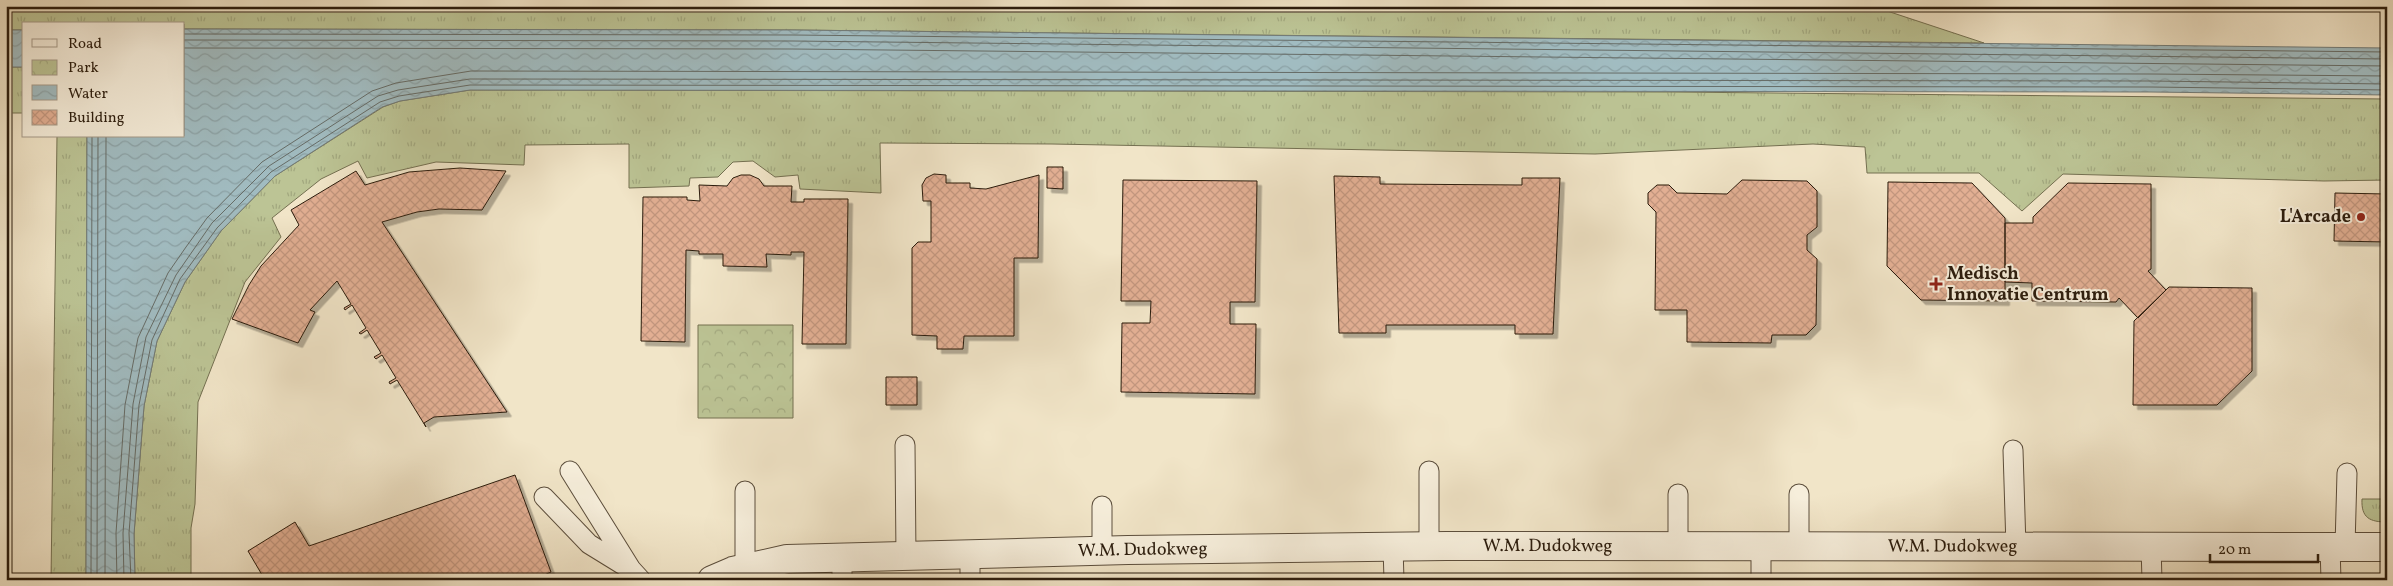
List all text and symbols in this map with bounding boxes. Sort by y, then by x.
legend [22,22,185,138]
text: Road [68,34,102,55]
text: Park [68,58,99,79]
text: Water [68,84,108,105]
text: Building [68,108,125,129]
place label: L'Arcade [2280,205,2351,230]
marker: L'Arcade [2355,211,2367,223]
place label: Medisch Innovatie Centrum [1947,262,2109,308]
marker: Medisch Innovatie Centrum [1929,277,1943,291]
scale bar [2210,531,2318,563]
street label: W.M. Dudokweg [1483,534,1613,559]
street label: W.M. Dudokweg [1888,534,2018,559]
street label: W.M. Dudokweg [1078,537,1208,564]
text: 20 m [2218,540,2251,561]

